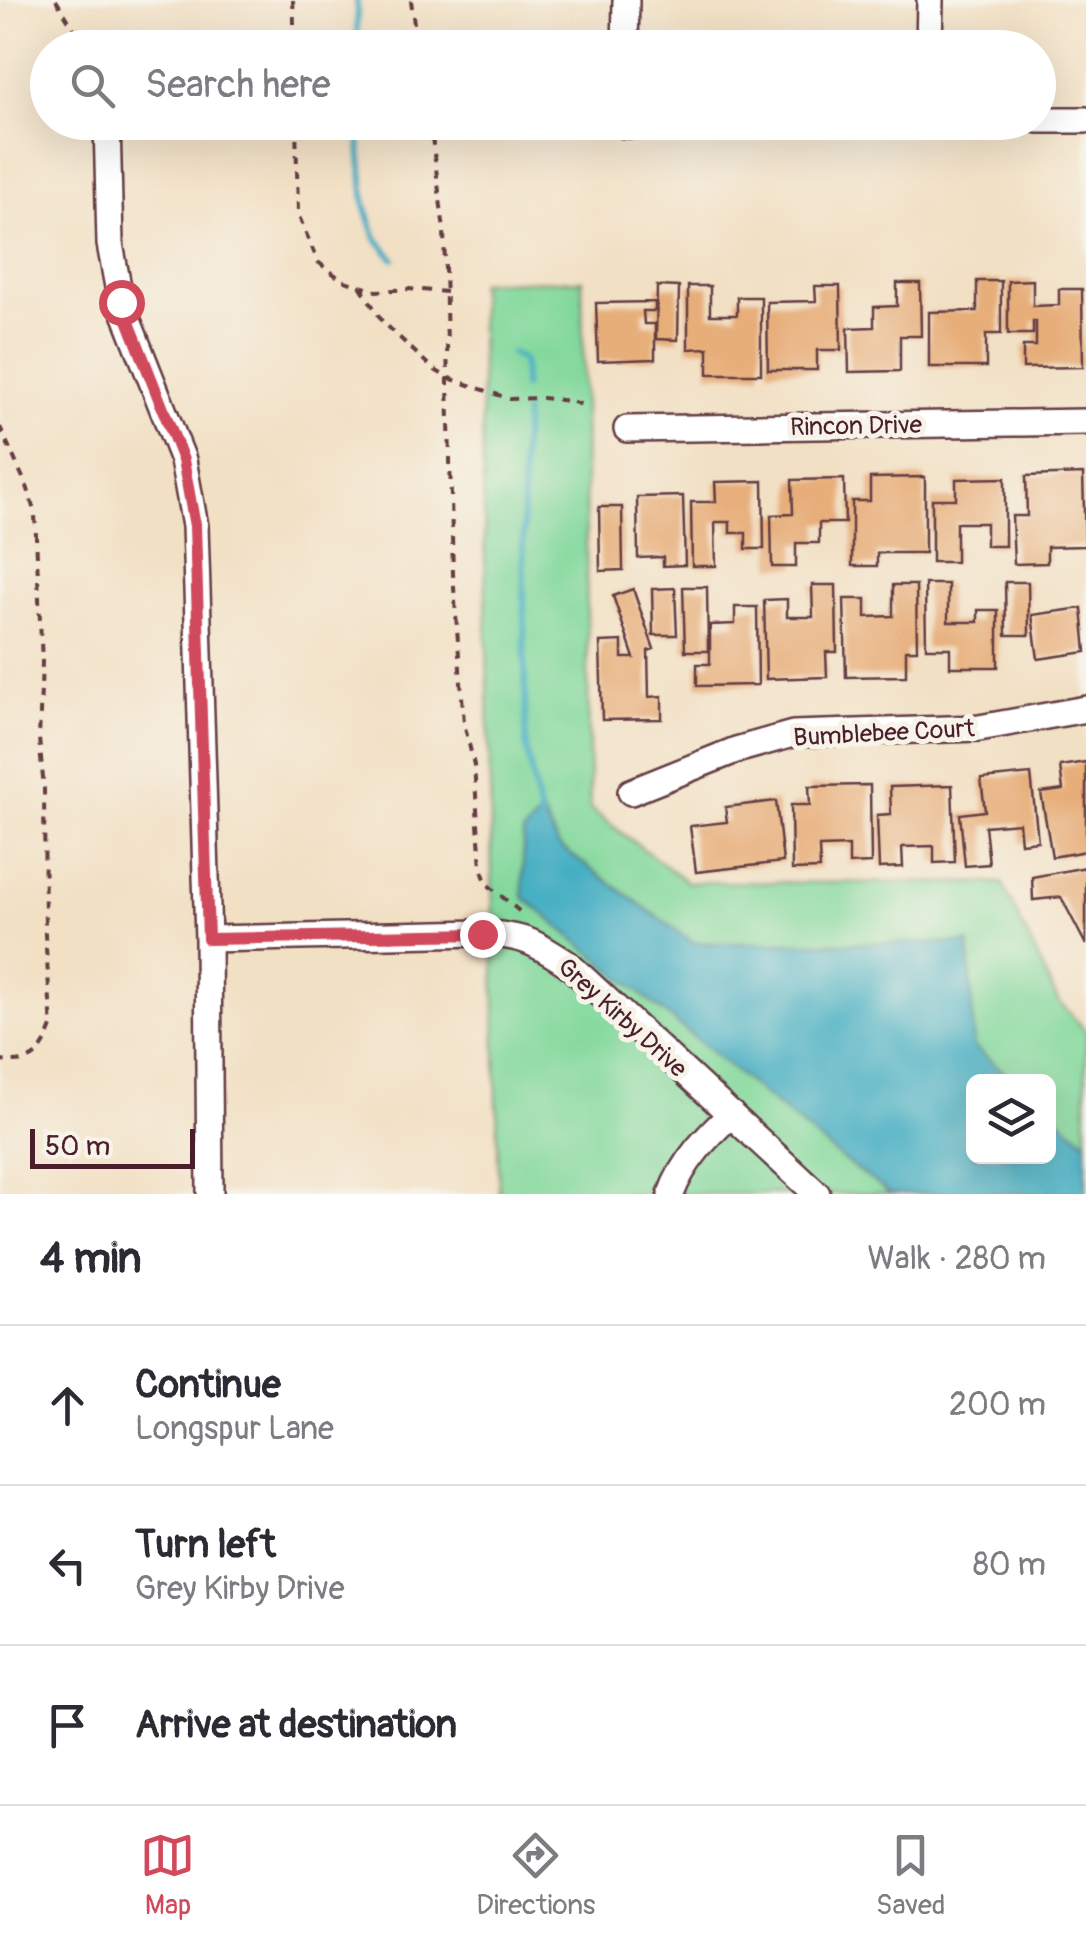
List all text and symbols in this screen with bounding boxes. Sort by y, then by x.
search box [30,30,1056,140]
icon: search [65,58,120,113]
text: Search here [145,61,331,109]
route start [99,280,145,326]
street label: Rincon Drive [790,410,923,443]
street label: Bumblebee Court [793,713,976,754]
route end [460,912,506,958]
street label: Grey Kirby Drive [551,952,694,1085]
map controls [966,1074,1056,1164]
button: layers [966,1074,1056,1164]
scale bar [30,1124,195,1168]
text: 50 m [45,1129,110,1164]
text: 4 min [40,1233,142,1285]
text: Walk · 280 m [867,1239,1046,1279]
text: Continue [135,1361,281,1409]
icon: ahead [40,1378,95,1433]
text: 200 m [949,1385,1046,1425]
text: Longspur Lane [135,1409,334,1449]
text: Turn left [135,1521,276,1569]
icon: left [40,1538,95,1593]
text: 80 m [973,1545,1046,1585]
text: Grey Kirby Drive [135,1569,344,1609]
icon: arrive [40,1698,95,1753]
text: Arrive at destination [135,1701,457,1749]
tab: Map [140,1828,195,1923]
tab: Directions [476,1828,595,1923]
tab: Saved [876,1828,946,1923]

